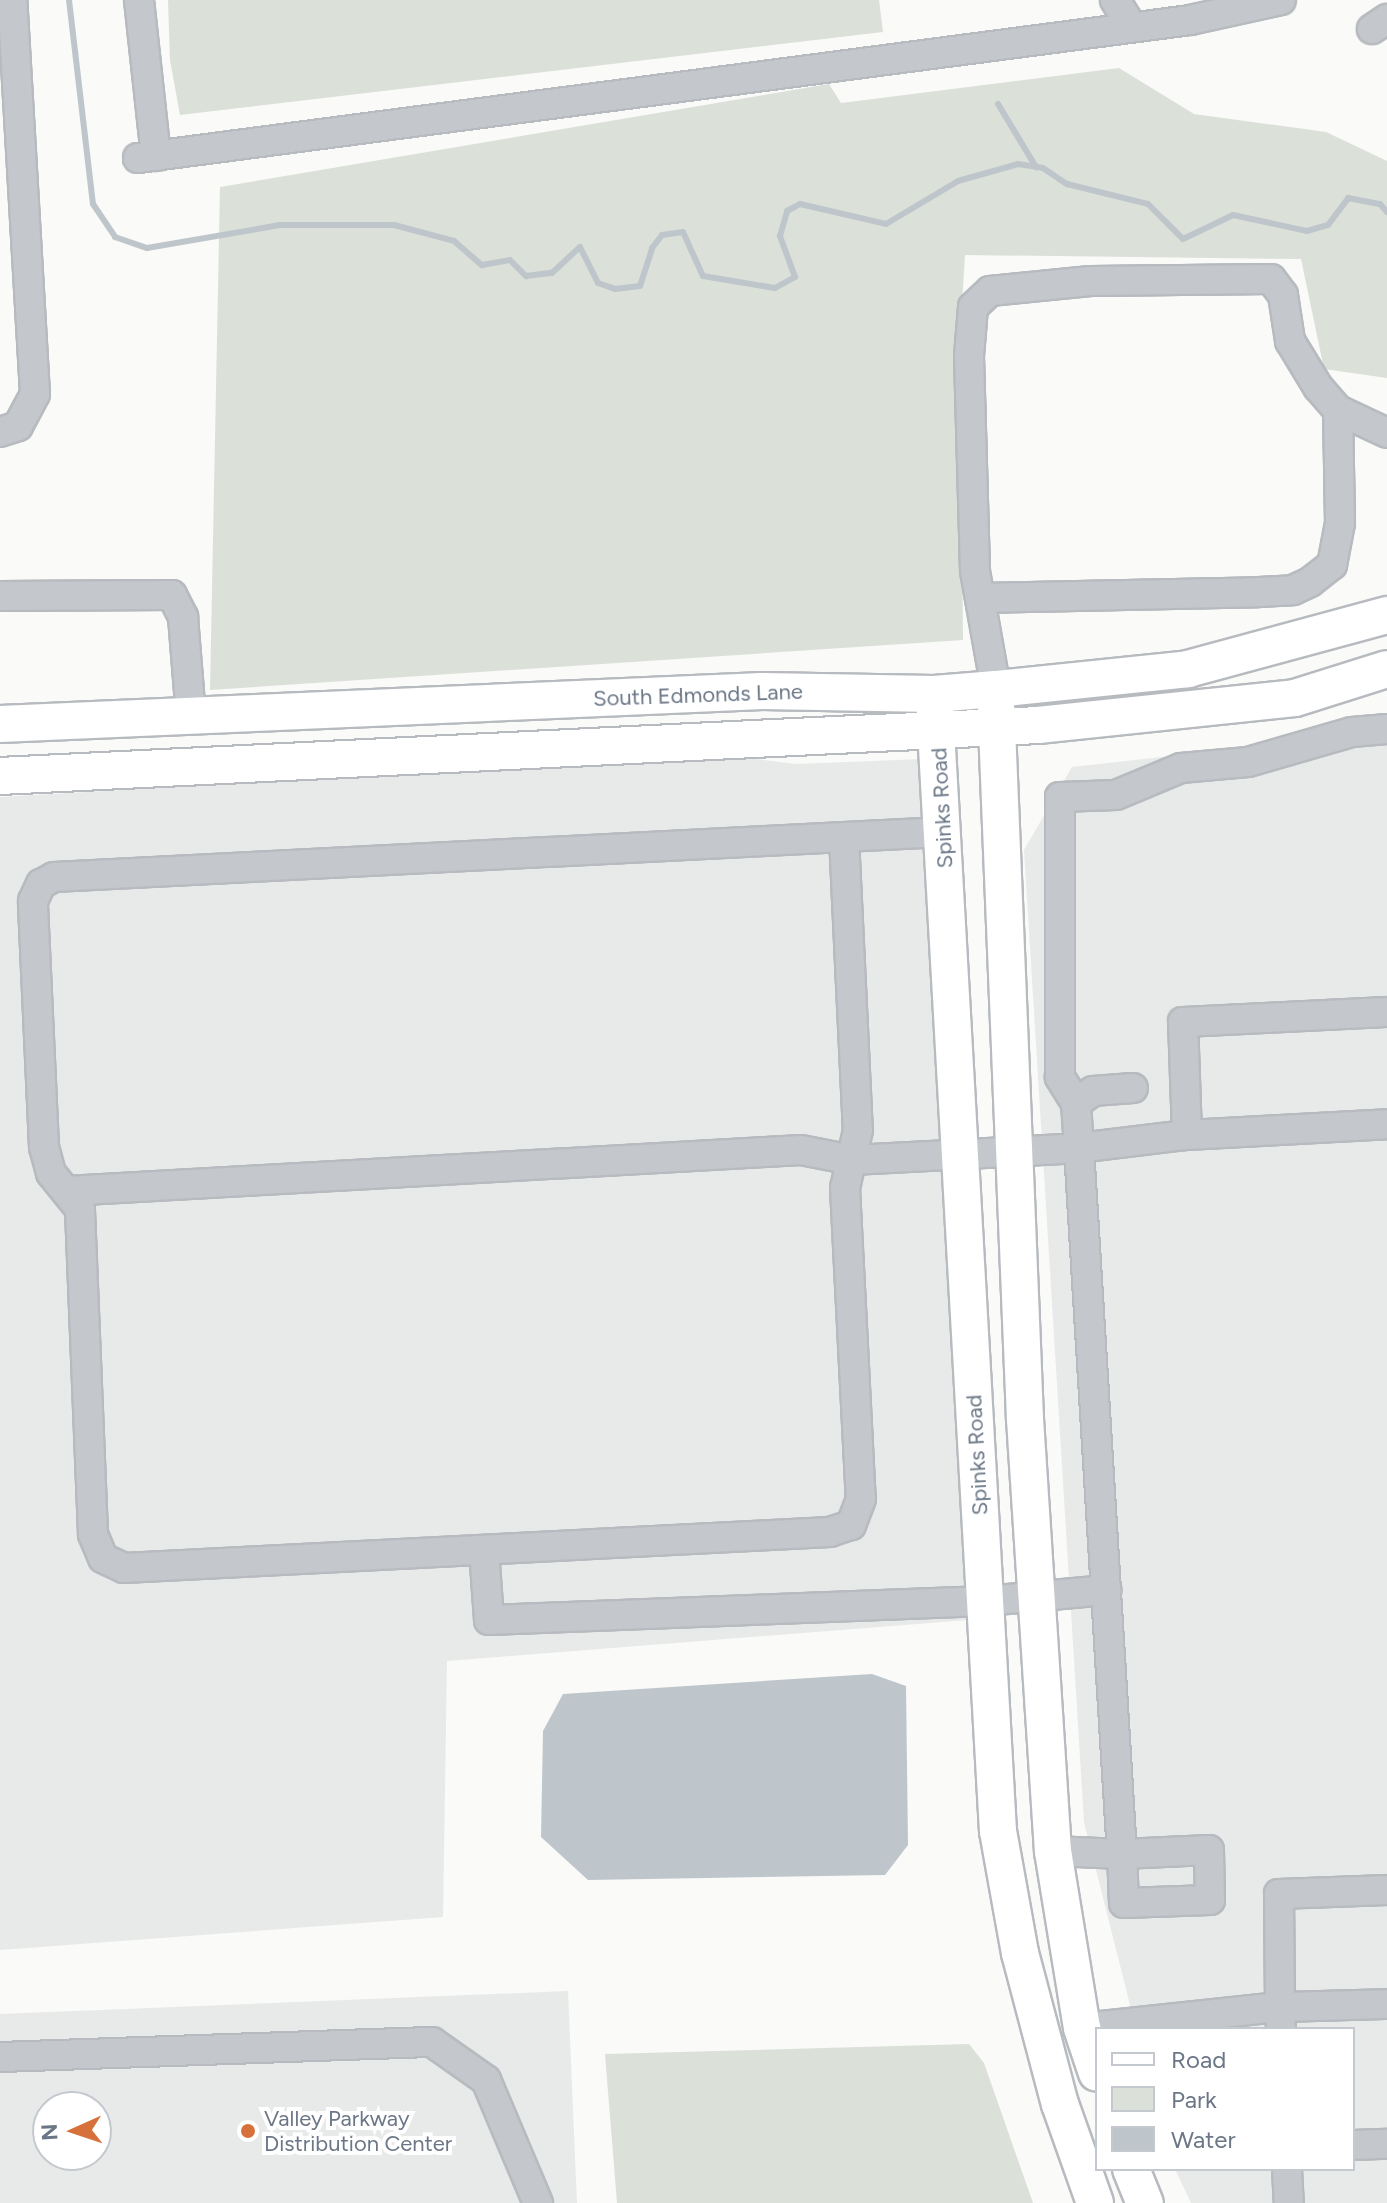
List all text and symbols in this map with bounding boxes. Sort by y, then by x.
street label: South Edmonds Lane [593,678,803,712]
street label: Spinks Road [926,747,958,869]
street label: Spinks Road [961,1394,993,1516]
legend [1095,2027,1355,2171]
text: Road [1171,2045,1226,2074]
text: Park [1171,2085,1217,2114]
north arrow [32,2091,112,2171]
place label: Valley Parkway Distribution Center [264,2105,452,2156]
marker: Valley Parkway Distribution Center [239,2122,257,2140]
text: N [36,2123,63,2141]
text: Water [1171,2125,1236,2154]

